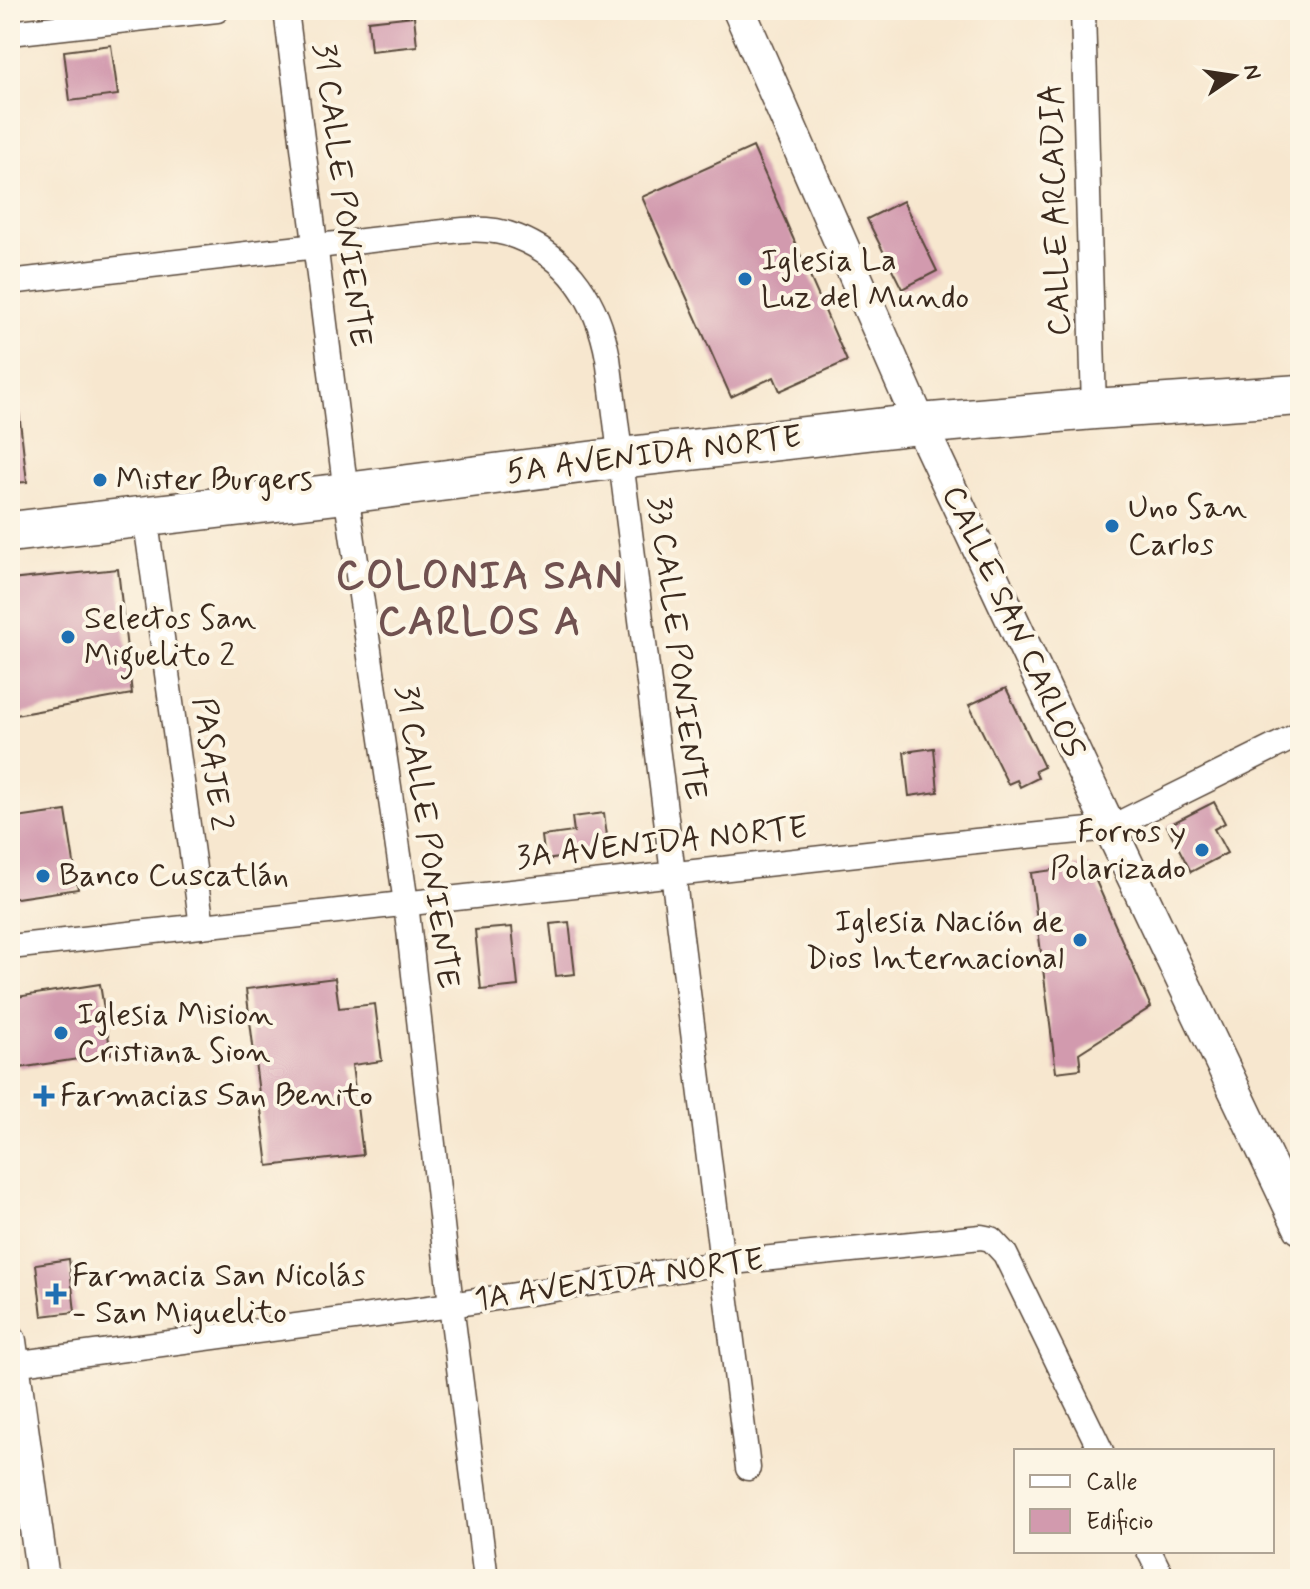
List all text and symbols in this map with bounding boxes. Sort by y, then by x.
north arrow [1194,36,1274,116]
street label: 31 CALLE PONIENTE [303,41,381,349]
text: N [1236,62,1267,82]
street label: CALLE ARCADIA [1031,83,1081,337]
place label: Iglesia La Luz del Mundo [761,240,969,319]
marker: Iglesia La Luz del Mundo [736,270,754,288]
street label: 5A AVENIDA NORTE [504,416,804,494]
place label: Mister Burgers [116,459,313,501]
marker: Mister Burgers [91,471,109,489]
street label: CALLE SAN CARLOS [931,479,1095,765]
place label: Uno San Carlos [1128,487,1247,566]
street label: 33 CALLE PONIENTE [638,494,716,802]
marker: Uno San Carlos [1103,517,1121,535]
district label: COLONIA SAN CARLOS A [336,551,624,649]
place label: Selectos San Miguelito 2 [84,598,256,680]
marker: Selectos San Miguelito 2 [59,628,77,646]
street label: 31 CALLE PONIENTE [385,683,469,991]
street label: PASAJE 2 [182,695,242,833]
street label: 3A AVENIDA NORTE [514,807,810,879]
place label: Forros y Polarizado [1050,811,1186,890]
marker: Forros y Polarizado [1193,841,1211,859]
place label: Banco Cuscatlán [59,855,289,897]
marker: Banco Cuscatlán [34,867,52,885]
place label: Iglesia Nación de Dios Internacional [806,901,1064,980]
marker: Iglesia Nación de Dios Internacional [1071,931,1089,949]
place label: Iglesia Mision Cristiana Sion [77,994,273,1073]
marker: Iglesia Mision Cristiana Sion [52,1024,70,1042]
place label: Farmacias San Benito [60,1075,373,1117]
marker: Farmacias San Benito [35,1087,53,1105]
street label: 1A AVENIDA NORTE [471,1239,767,1321]
place label: Farmacia San Nicolás - San Miguelito [72,1255,365,1334]
marker: Farmacia San Nicolás - San Miguelito [47,1285,65,1303]
legend [1014,1449,1274,1553]
text: Calle [1086,1467,1138,1498]
text: Edificio [1086,1507,1153,1538]

